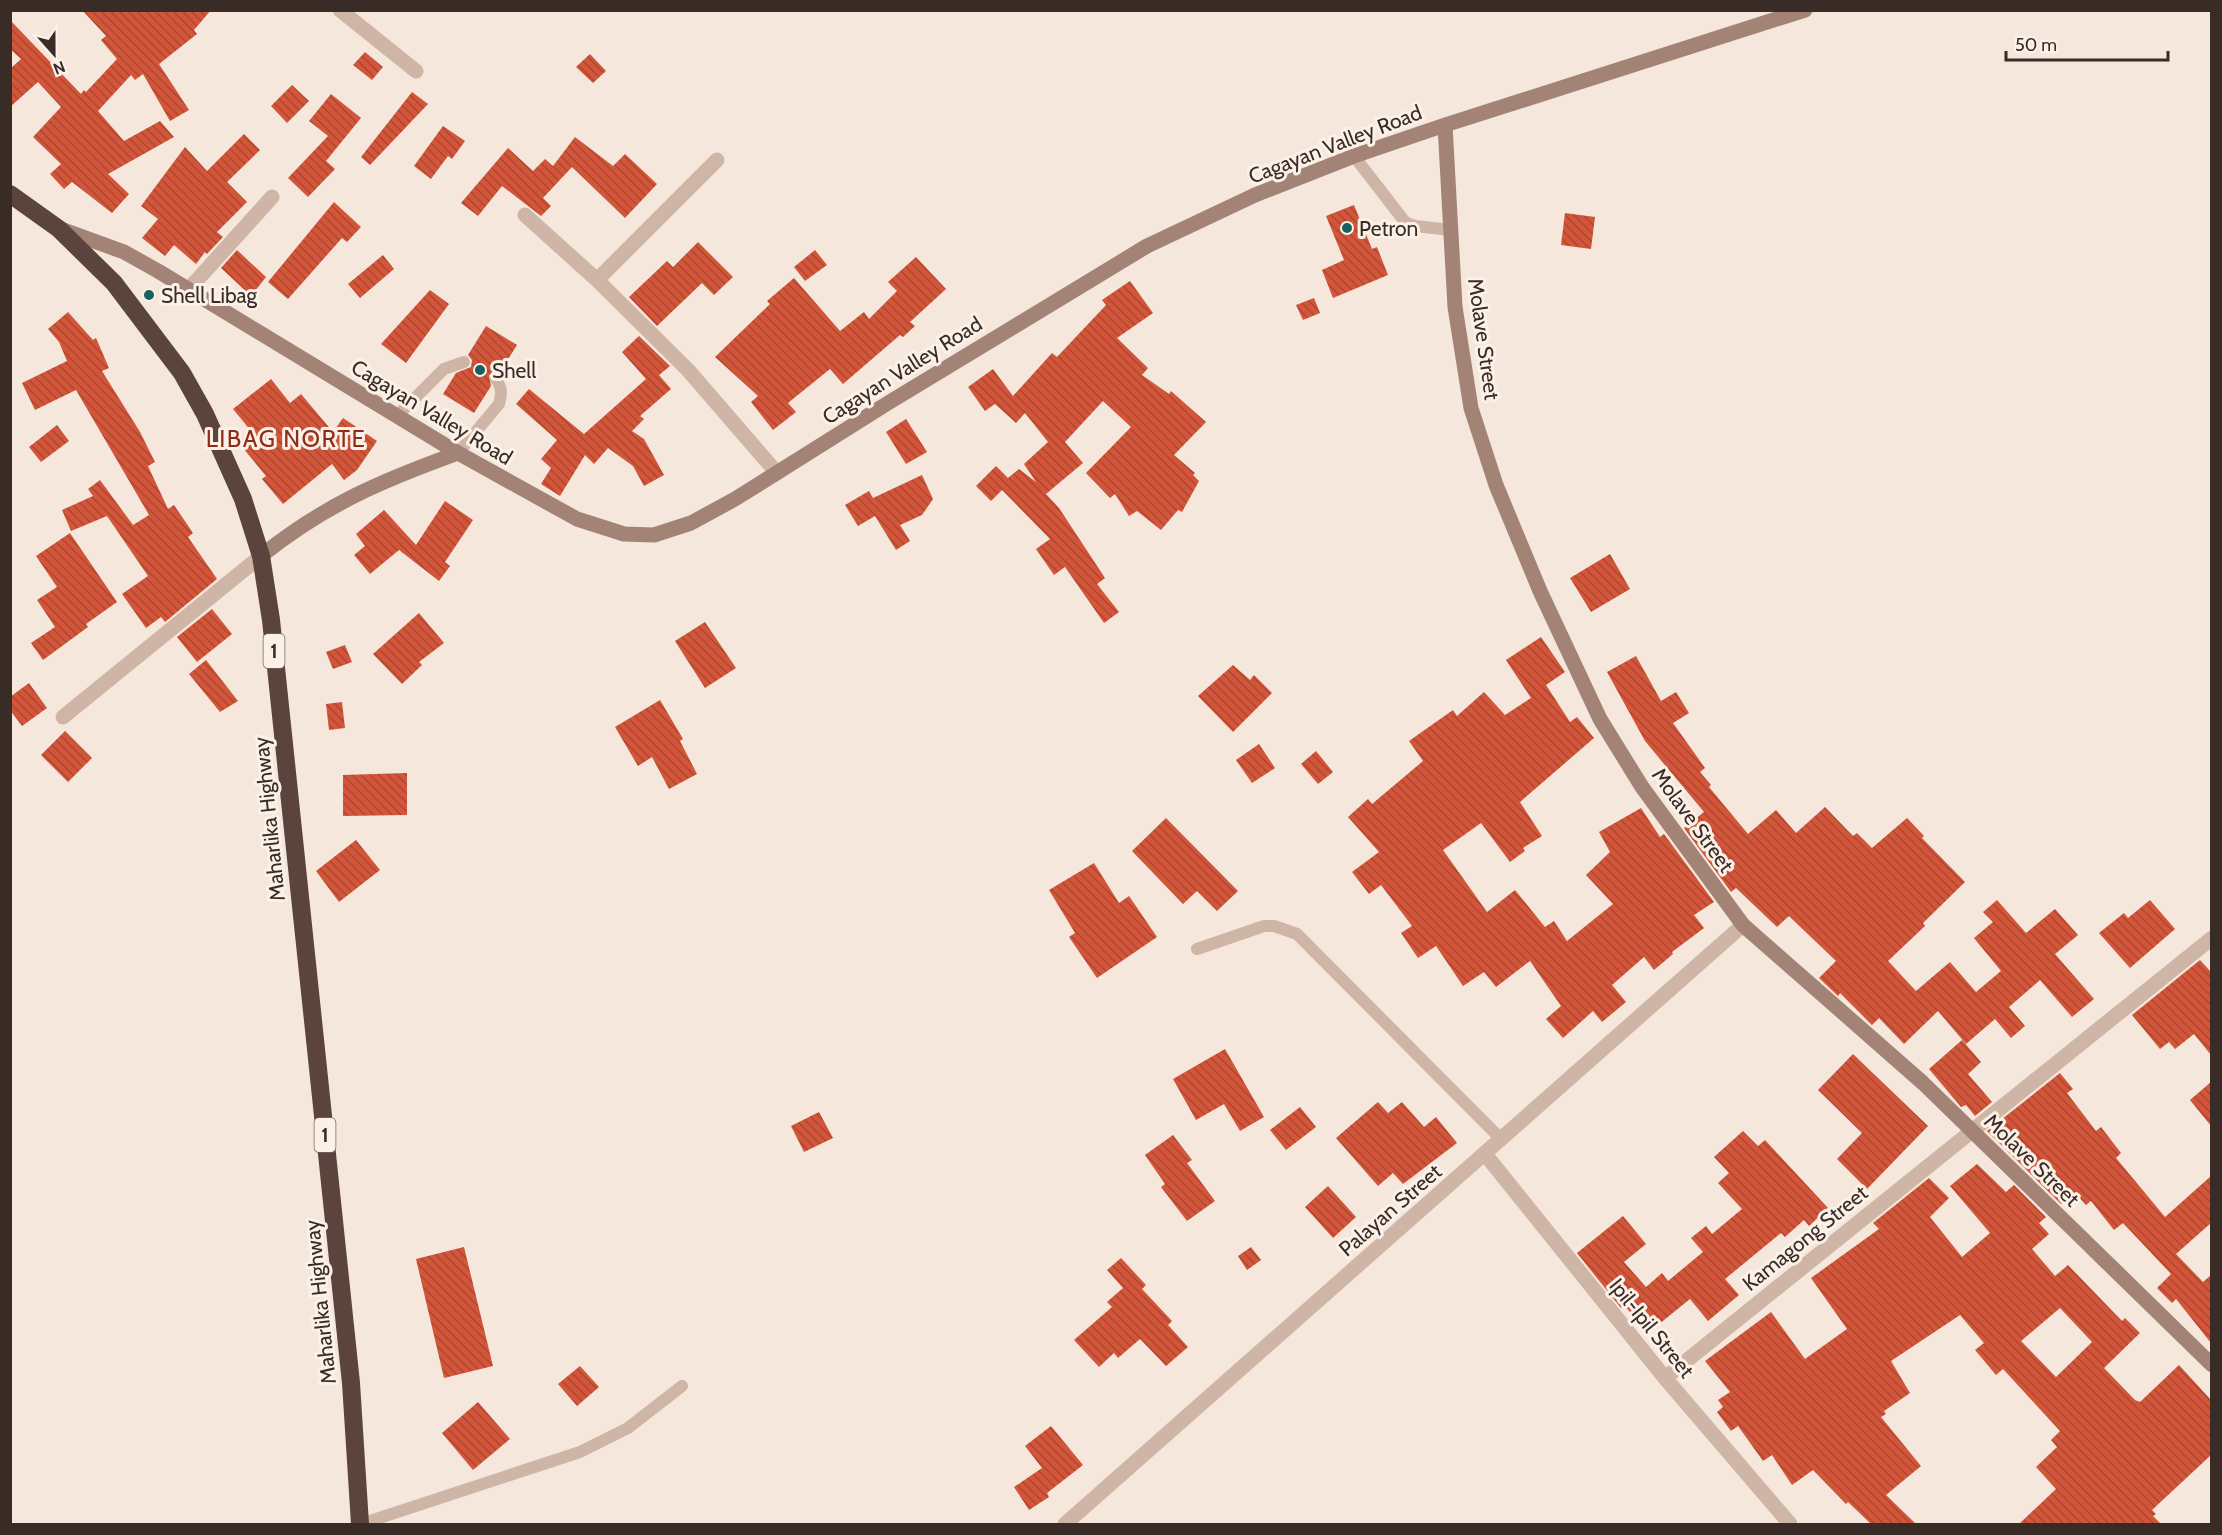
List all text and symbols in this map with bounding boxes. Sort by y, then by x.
north arrow [24,24,84,84]
scale bar [2006,24,2168,62]
text: 50 m [2015,34,2057,56]
text: N [51,57,68,78]
street label: Cagayan Valley Road [1245,99,1425,189]
place label: Petron [1359,216,1418,241]
marker: Petron [1340,221,1354,235]
street label: Molave Street [1463,277,1505,401]
place label: Shell Libag [161,283,258,308]
marker: Shell Libag [142,288,156,302]
street label: Cagayan Valley Road [818,311,986,429]
street label: Cagayan Valley Road [347,354,517,470]
place label: Shell [492,358,536,383]
marker: Shell [473,363,487,377]
district label: LIBAG NORTE [206,424,366,453]
road number: 1 [264,634,284,668]
street label: Maharlika Highway [248,735,290,902]
street label: Molave Street [1647,763,1739,877]
street label: Molave Street [1979,1108,2085,1212]
road number: 1 [314,1118,336,1152]
street label: Palayan Street [1334,1159,1446,1261]
street label: Kamagong Street [1738,1180,1872,1296]
street label: Maharlika Highway [299,1218,341,1385]
street label: Ipil-Ipil Street [1604,1273,1700,1383]

